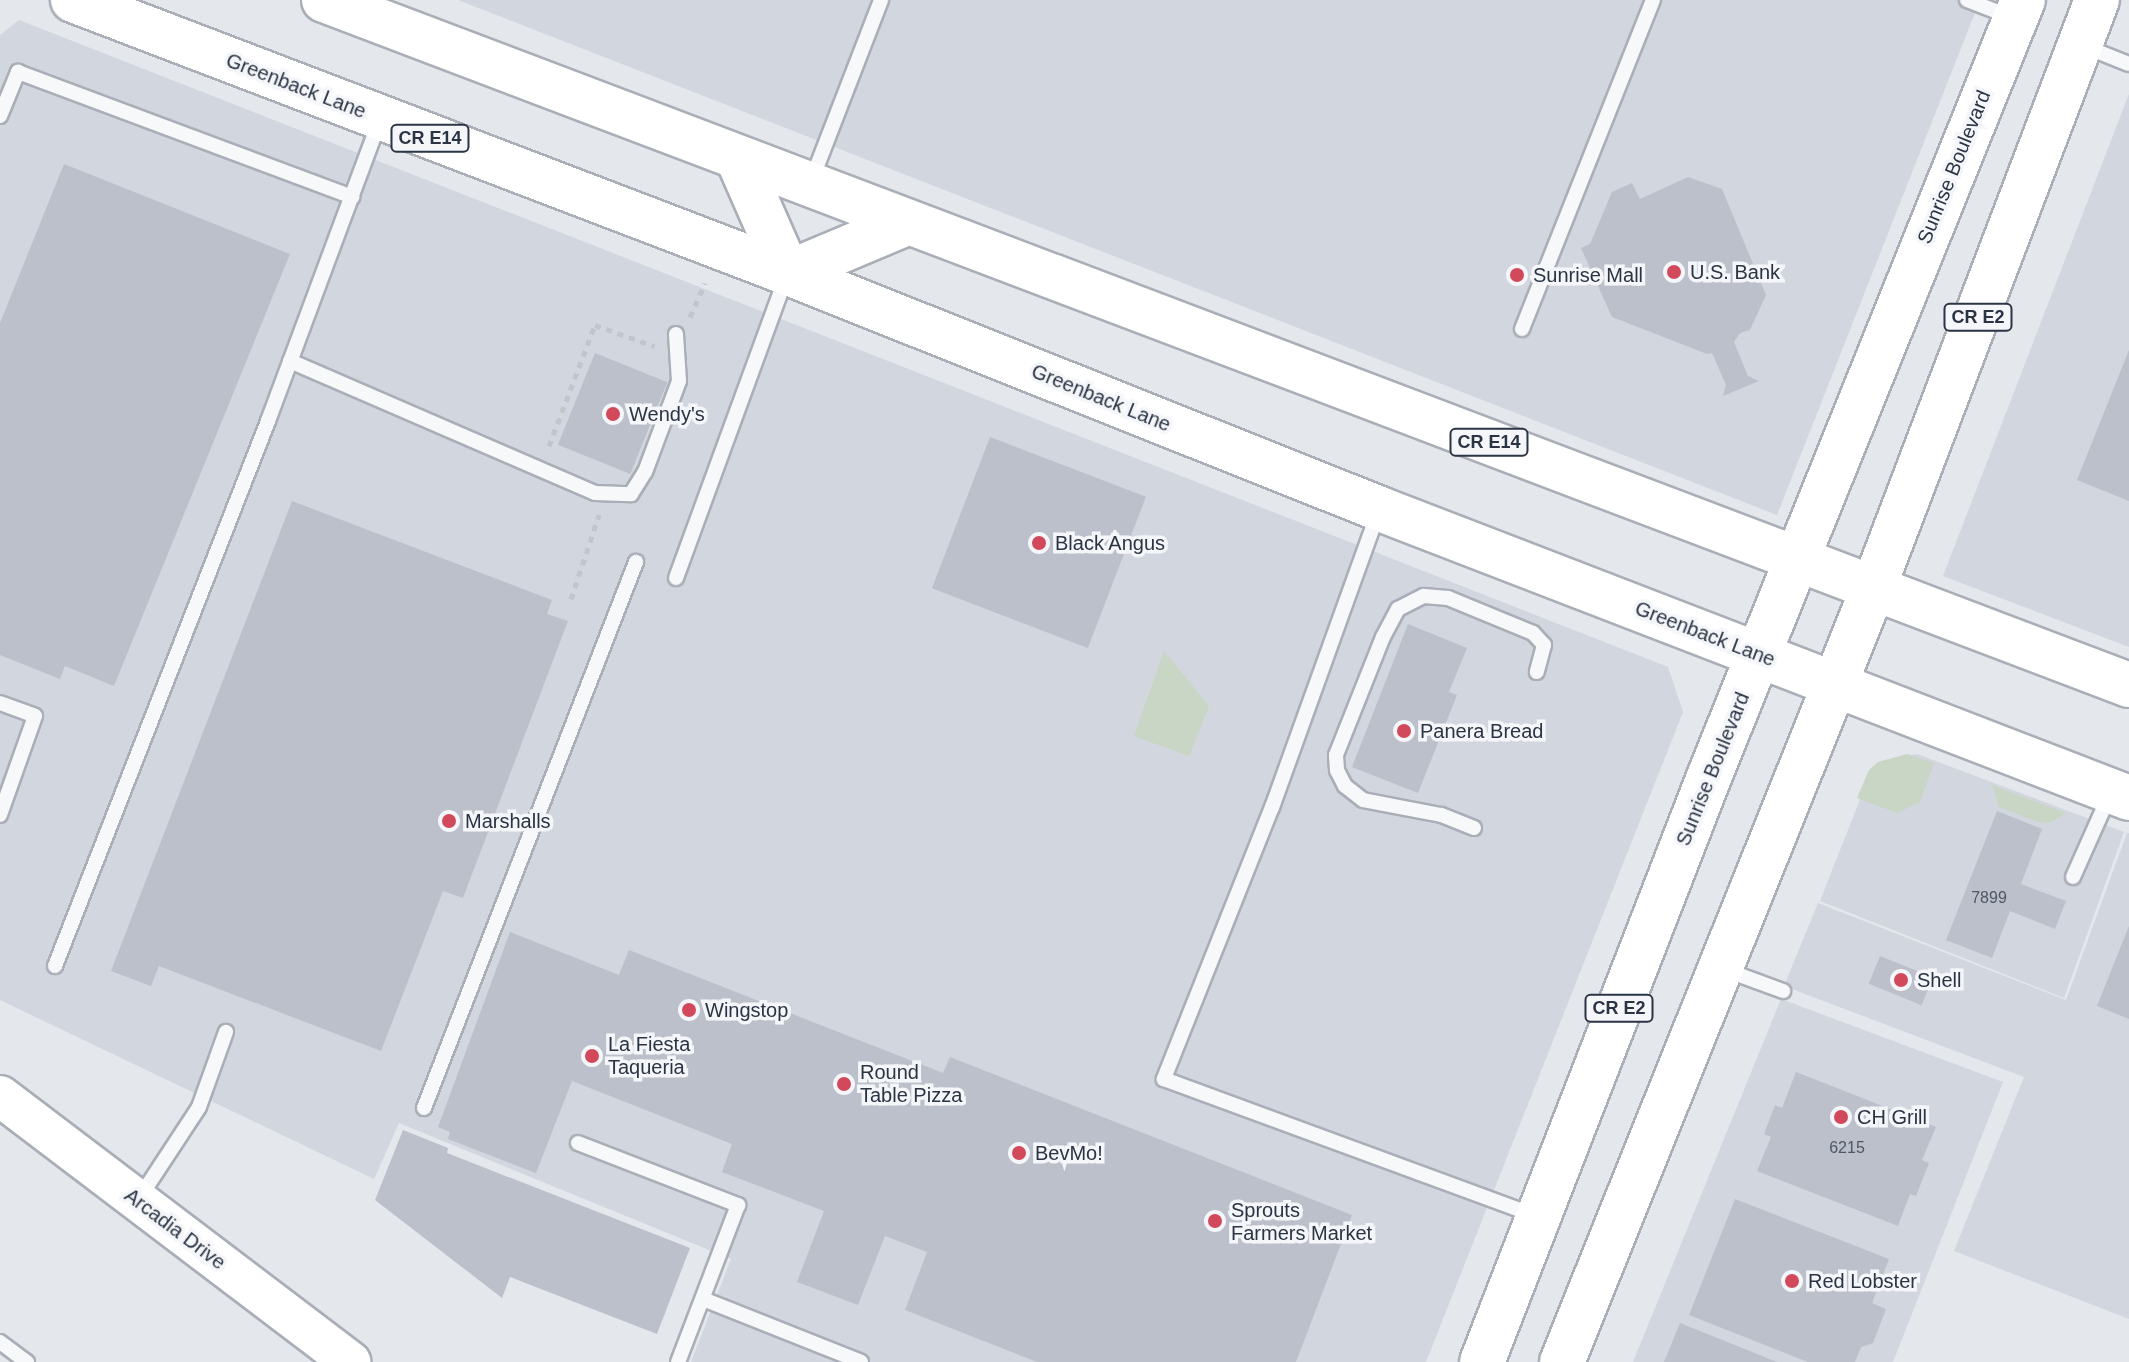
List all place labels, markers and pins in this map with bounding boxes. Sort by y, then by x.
place label: U.S. Bank [1690,260,1780,284]
place label: Sunrise Mall [1533,263,1643,287]
marker: U.S. Bank [1665,263,1683,281]
marker: Sunrise Mall [1508,266,1526,284]
place label: Wendy's [629,402,705,426]
marker: Wendy's [604,405,622,423]
place label: Black Angus [1055,531,1166,555]
marker: Black Angus [1030,534,1048,552]
place label: Panera Bread [1420,719,1543,743]
marker: Panera Bread [1395,722,1413,740]
place label: Marshalls [465,809,551,833]
marker: Marshalls [440,812,458,830]
place label: Shell [1917,968,1961,992]
marker: Shell [1892,971,1910,989]
place label: Wingstop [705,998,788,1022]
marker: Wingstop [680,1001,698,1019]
place label: La Fiesta Taqueria [608,1032,690,1079]
marker: La Fiesta Taqueria [583,1047,601,1065]
place label: Round Table Pizza [860,1060,962,1107]
marker: Round Table Pizza [835,1075,853,1093]
place label: CH Grill [1857,1105,1927,1129]
marker: CH Grill [1832,1108,1850,1126]
place label: BevMo! [1035,1141,1103,1165]
marker: BevMo! [1010,1144,1028,1162]
place label: Sprouts Farmers Market [1231,1198,1372,1245]
marker: Sprouts Farmers Market [1206,1212,1224,1230]
place label: Red Lobster [1808,1269,1917,1293]
marker: Red Lobster [1783,1272,1801,1290]

